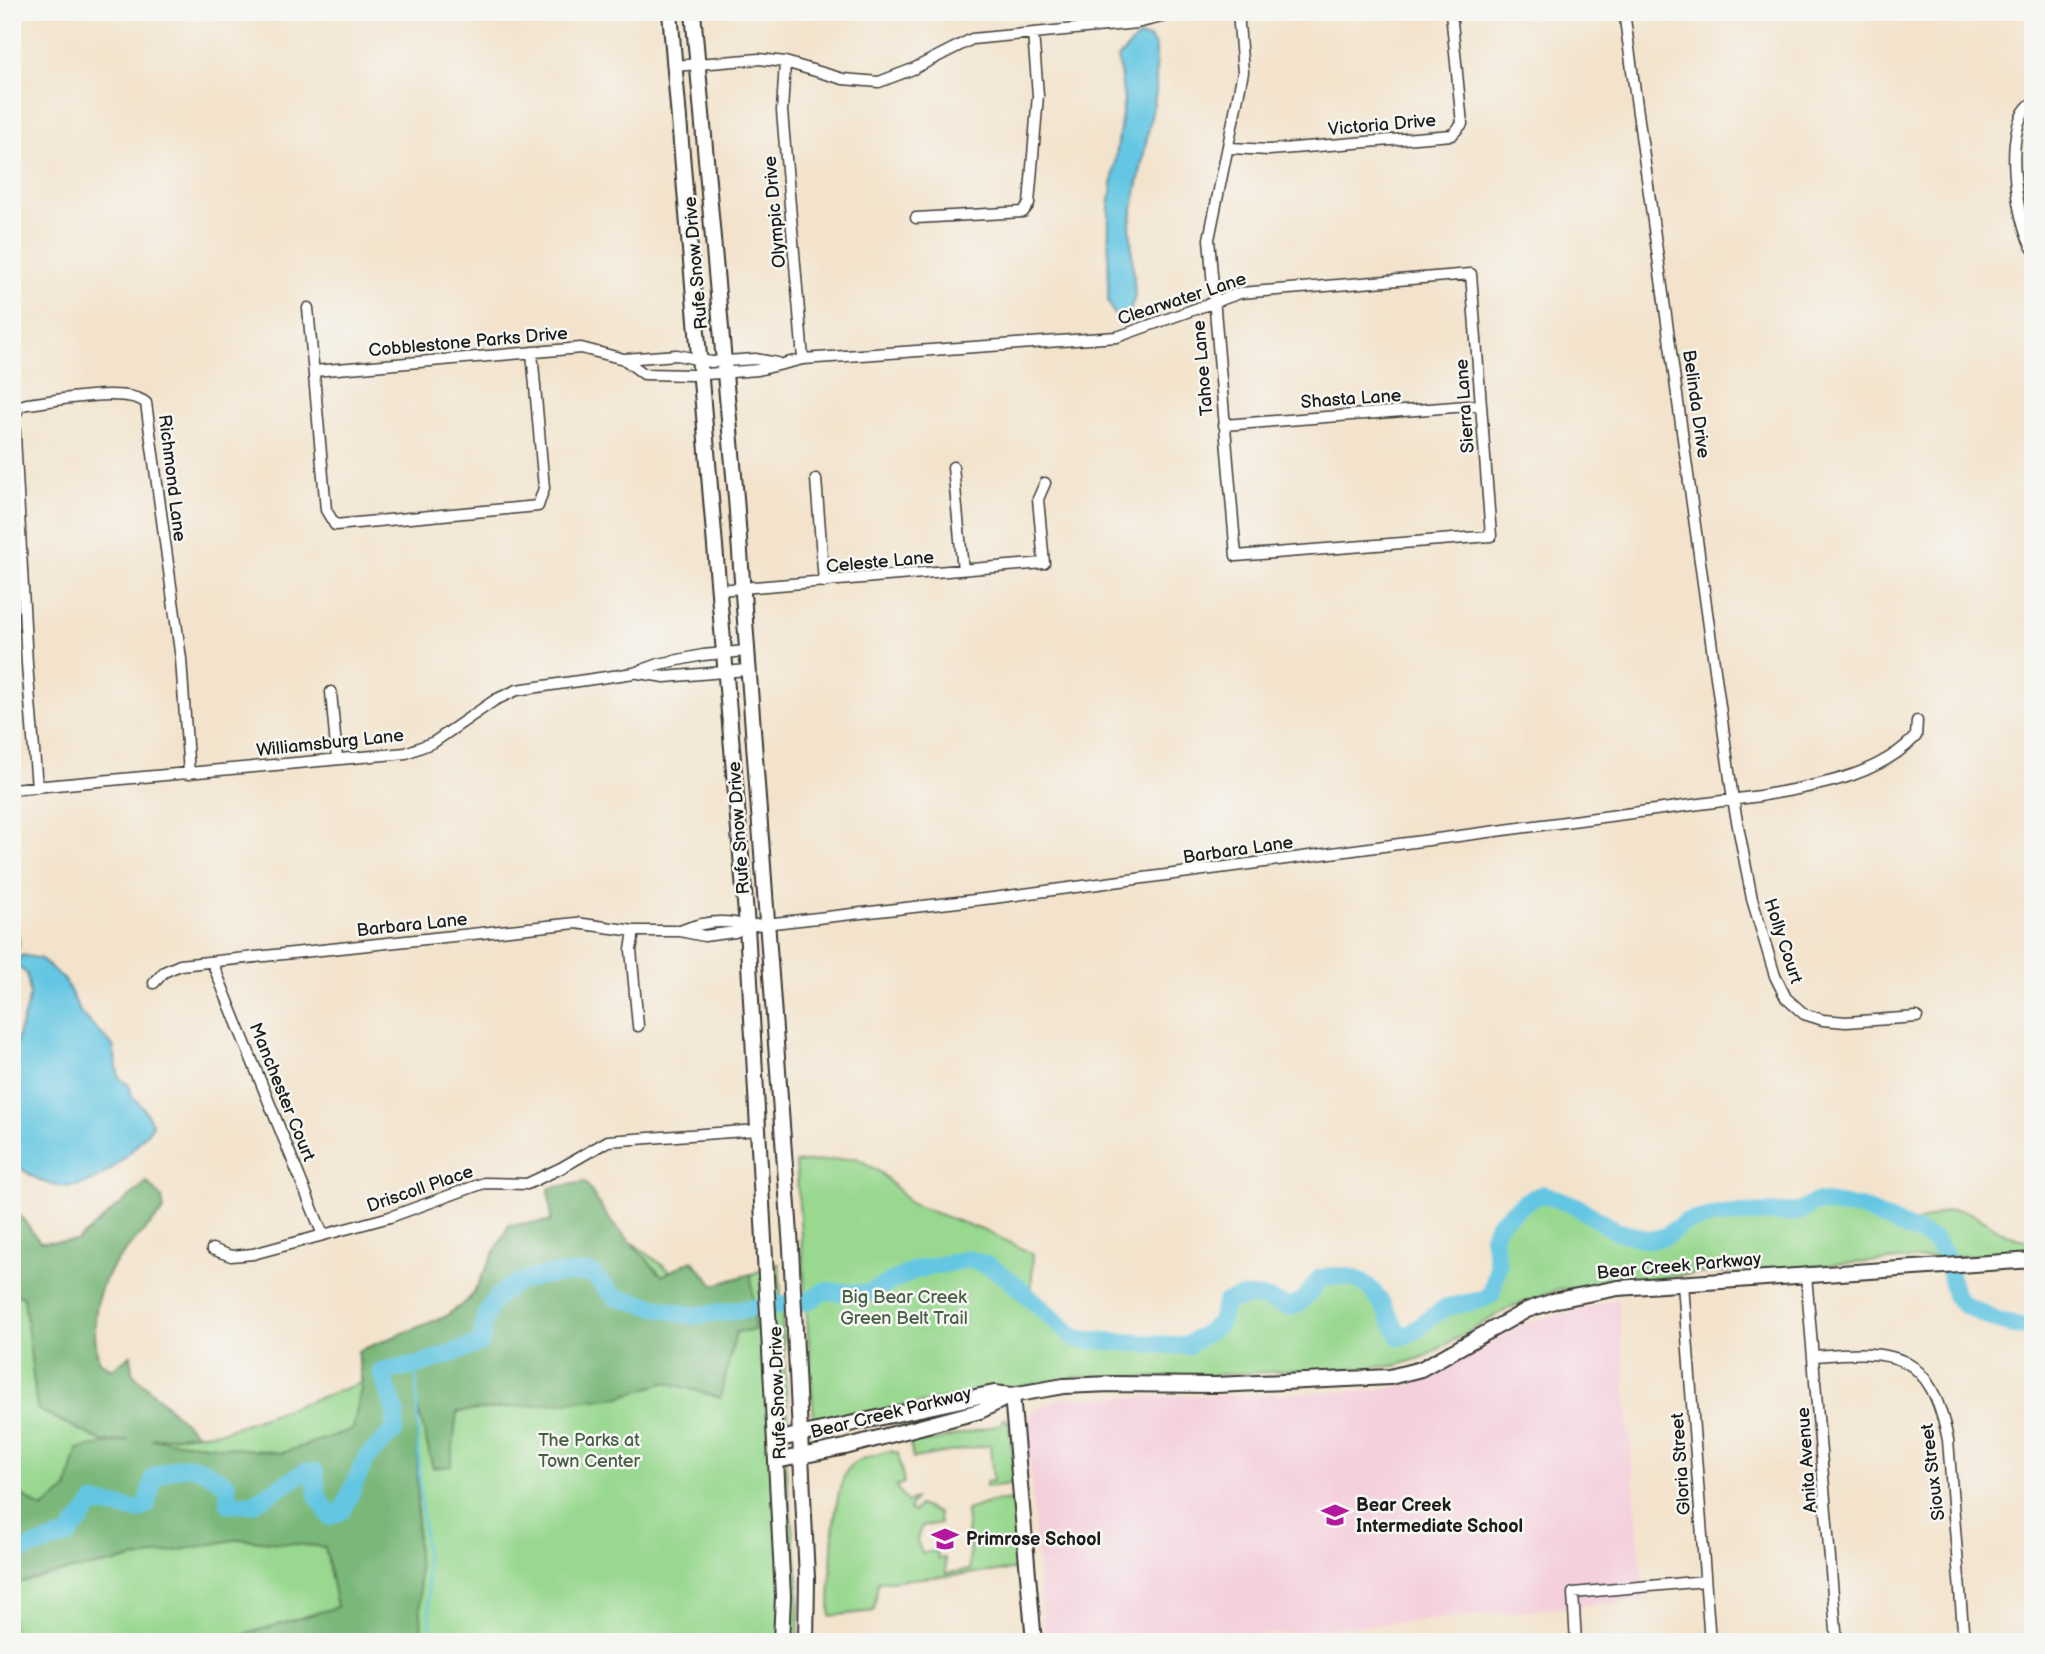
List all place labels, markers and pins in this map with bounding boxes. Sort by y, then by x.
place label: Bear Creek Intermediate School [1356,1495,1523,1537]
school or university icon: Bear Creek Intermediate School [1320,1500,1350,1530]
school or university icon: Primrose School [930,1524,960,1554]
place label: Primrose School [966,1529,1101,1550]

